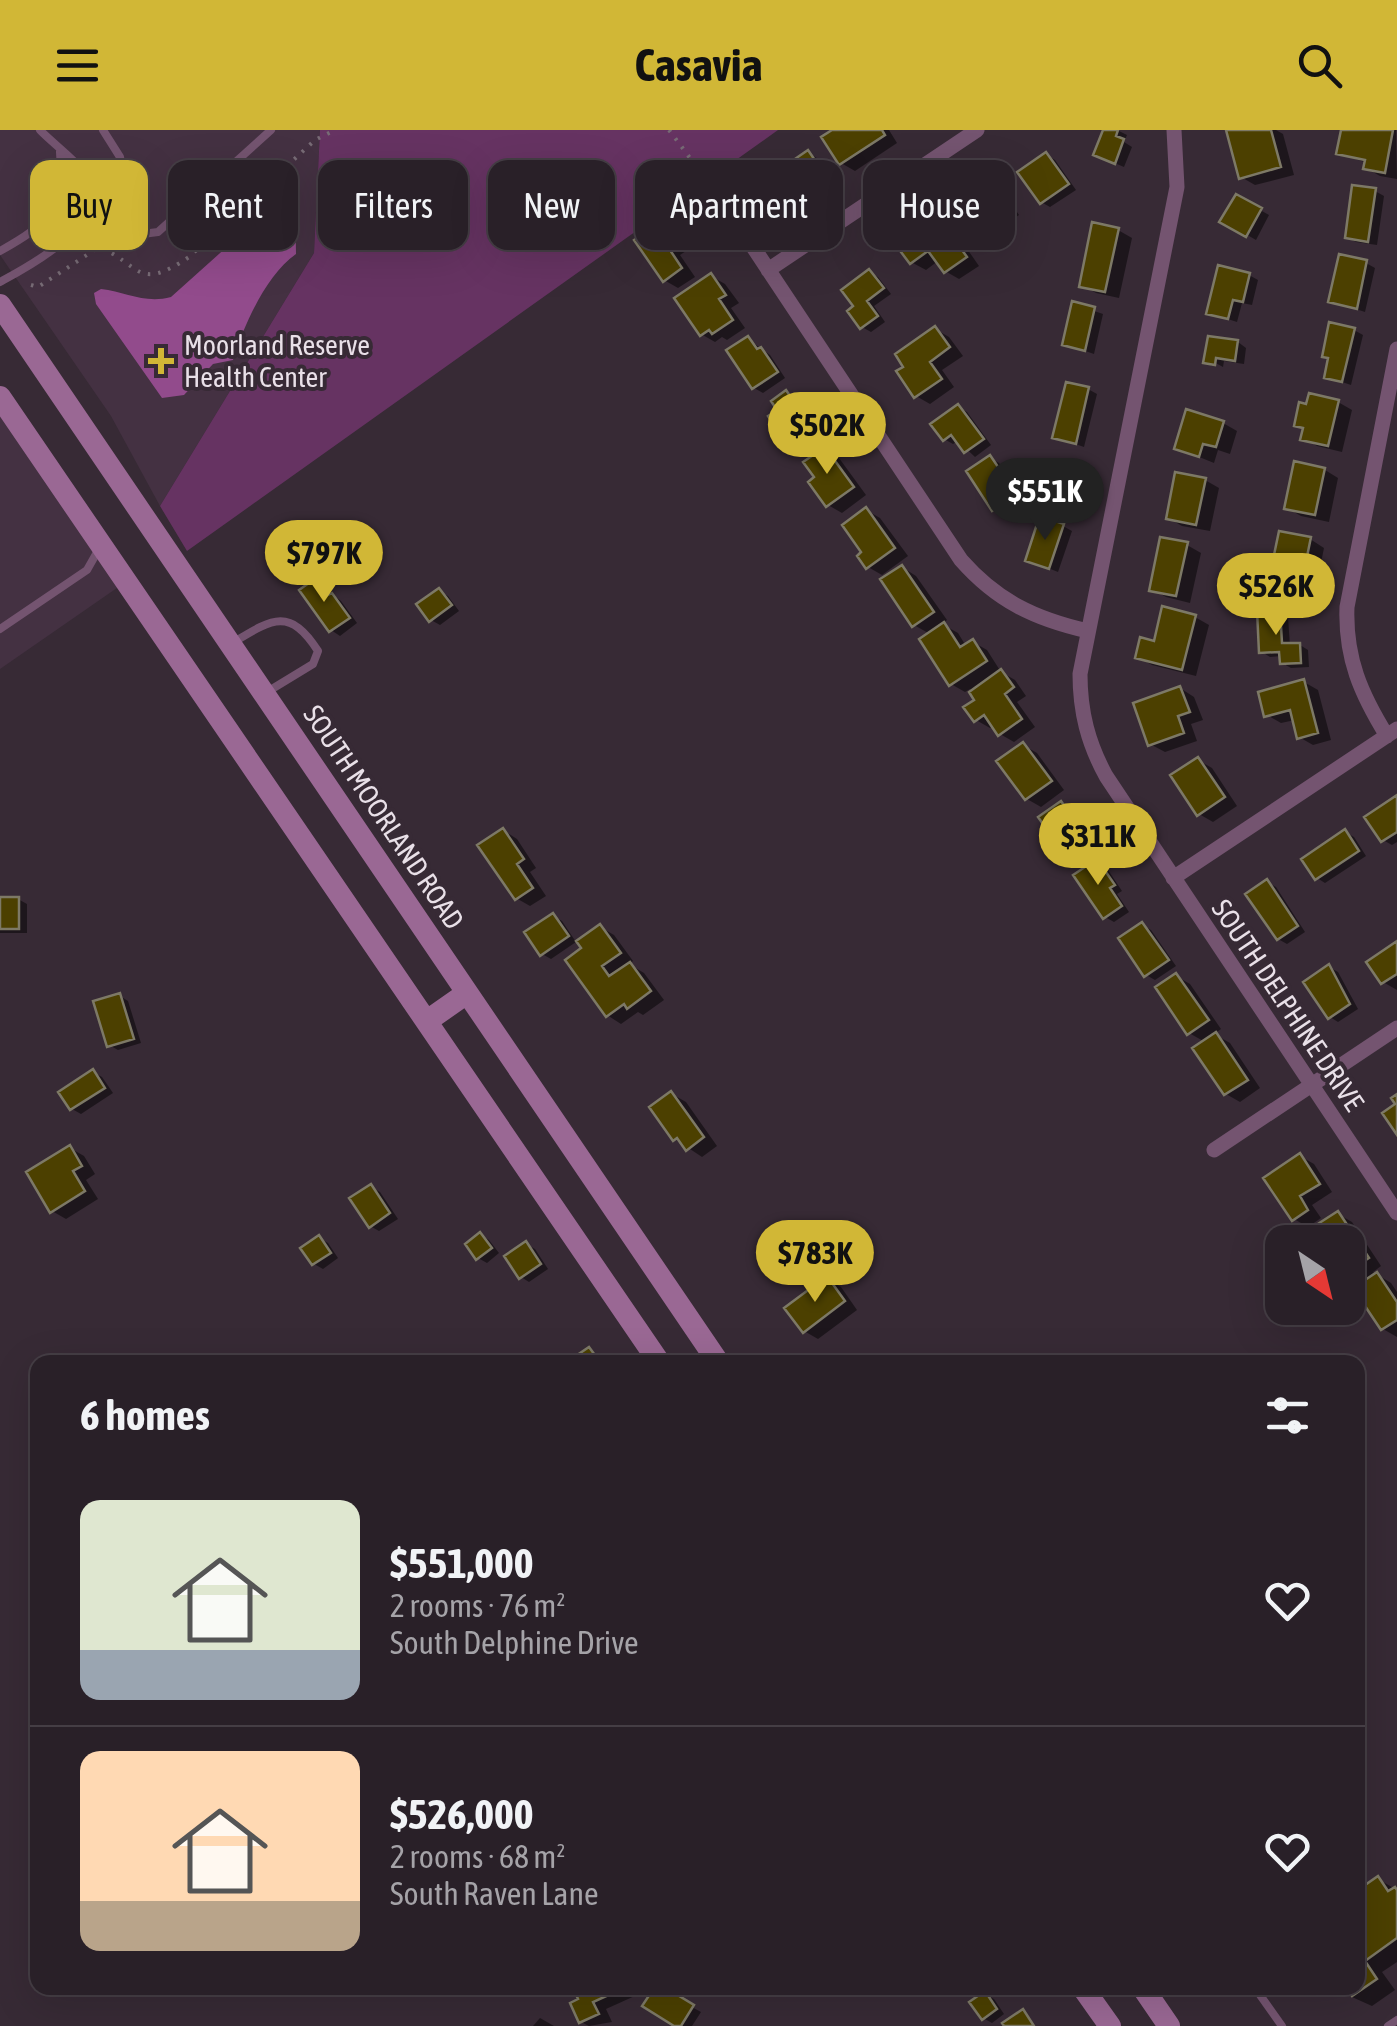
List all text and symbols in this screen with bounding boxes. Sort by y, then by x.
icon: menu [50,38,105,93]
icon: search [1292,38,1347,93]
text: Casavia [635,39,762,91]
chip: Buy [30,160,148,250]
chip: Rent [168,160,298,250]
chip: Filters [318,160,468,250]
chip: New [488,160,615,250]
chip: Apartment [635,160,843,250]
chip: House [863,160,1015,250]
place label: Moorland Reserve Health Center [184,329,370,393]
marker: Moorland Reserve Health Center [148,348,174,374]
pin: $502K [757,392,897,477]
text: $502K [790,406,864,443]
pin: $551K [975,458,1115,543]
text: $551K [1008,472,1082,509]
pin: $797K [254,520,394,605]
text: $797K [287,534,361,571]
pin: $526K [1206,553,1346,638]
text: $526K [1239,567,1313,604]
street label: SOUTH MOORLAND ROAD [297,699,471,935]
pin: $311K [1028,803,1168,888]
text: $311K [1061,817,1135,854]
street label: SOUTH DELPHINE DRIVE [1206,894,1370,1117]
pin: $783K [745,1220,885,1305]
north arrow [1265,1225,1365,1325]
map controls [1265,1225,1365,1325]
text: $783K [778,1234,852,1271]
icon: filters [1260,1388,1315,1443]
text: 6 homes [80,1391,210,1439]
text: $551,000 [390,1539,534,1587]
icon: home [160,1540,280,1660]
icon: heart [1260,1573,1315,1628]
text: 2 rooms · 76 m² [390,1587,565,1624]
text: South Delphine Drive [390,1624,639,1661]
text: $526,000 [390,1790,534,1838]
icon: home [160,1791,280,1911]
icon: heart [1260,1824,1315,1879]
text: 2 rooms · 68 m² [390,1838,565,1875]
text: South Raven Lane [390,1875,599,1912]

